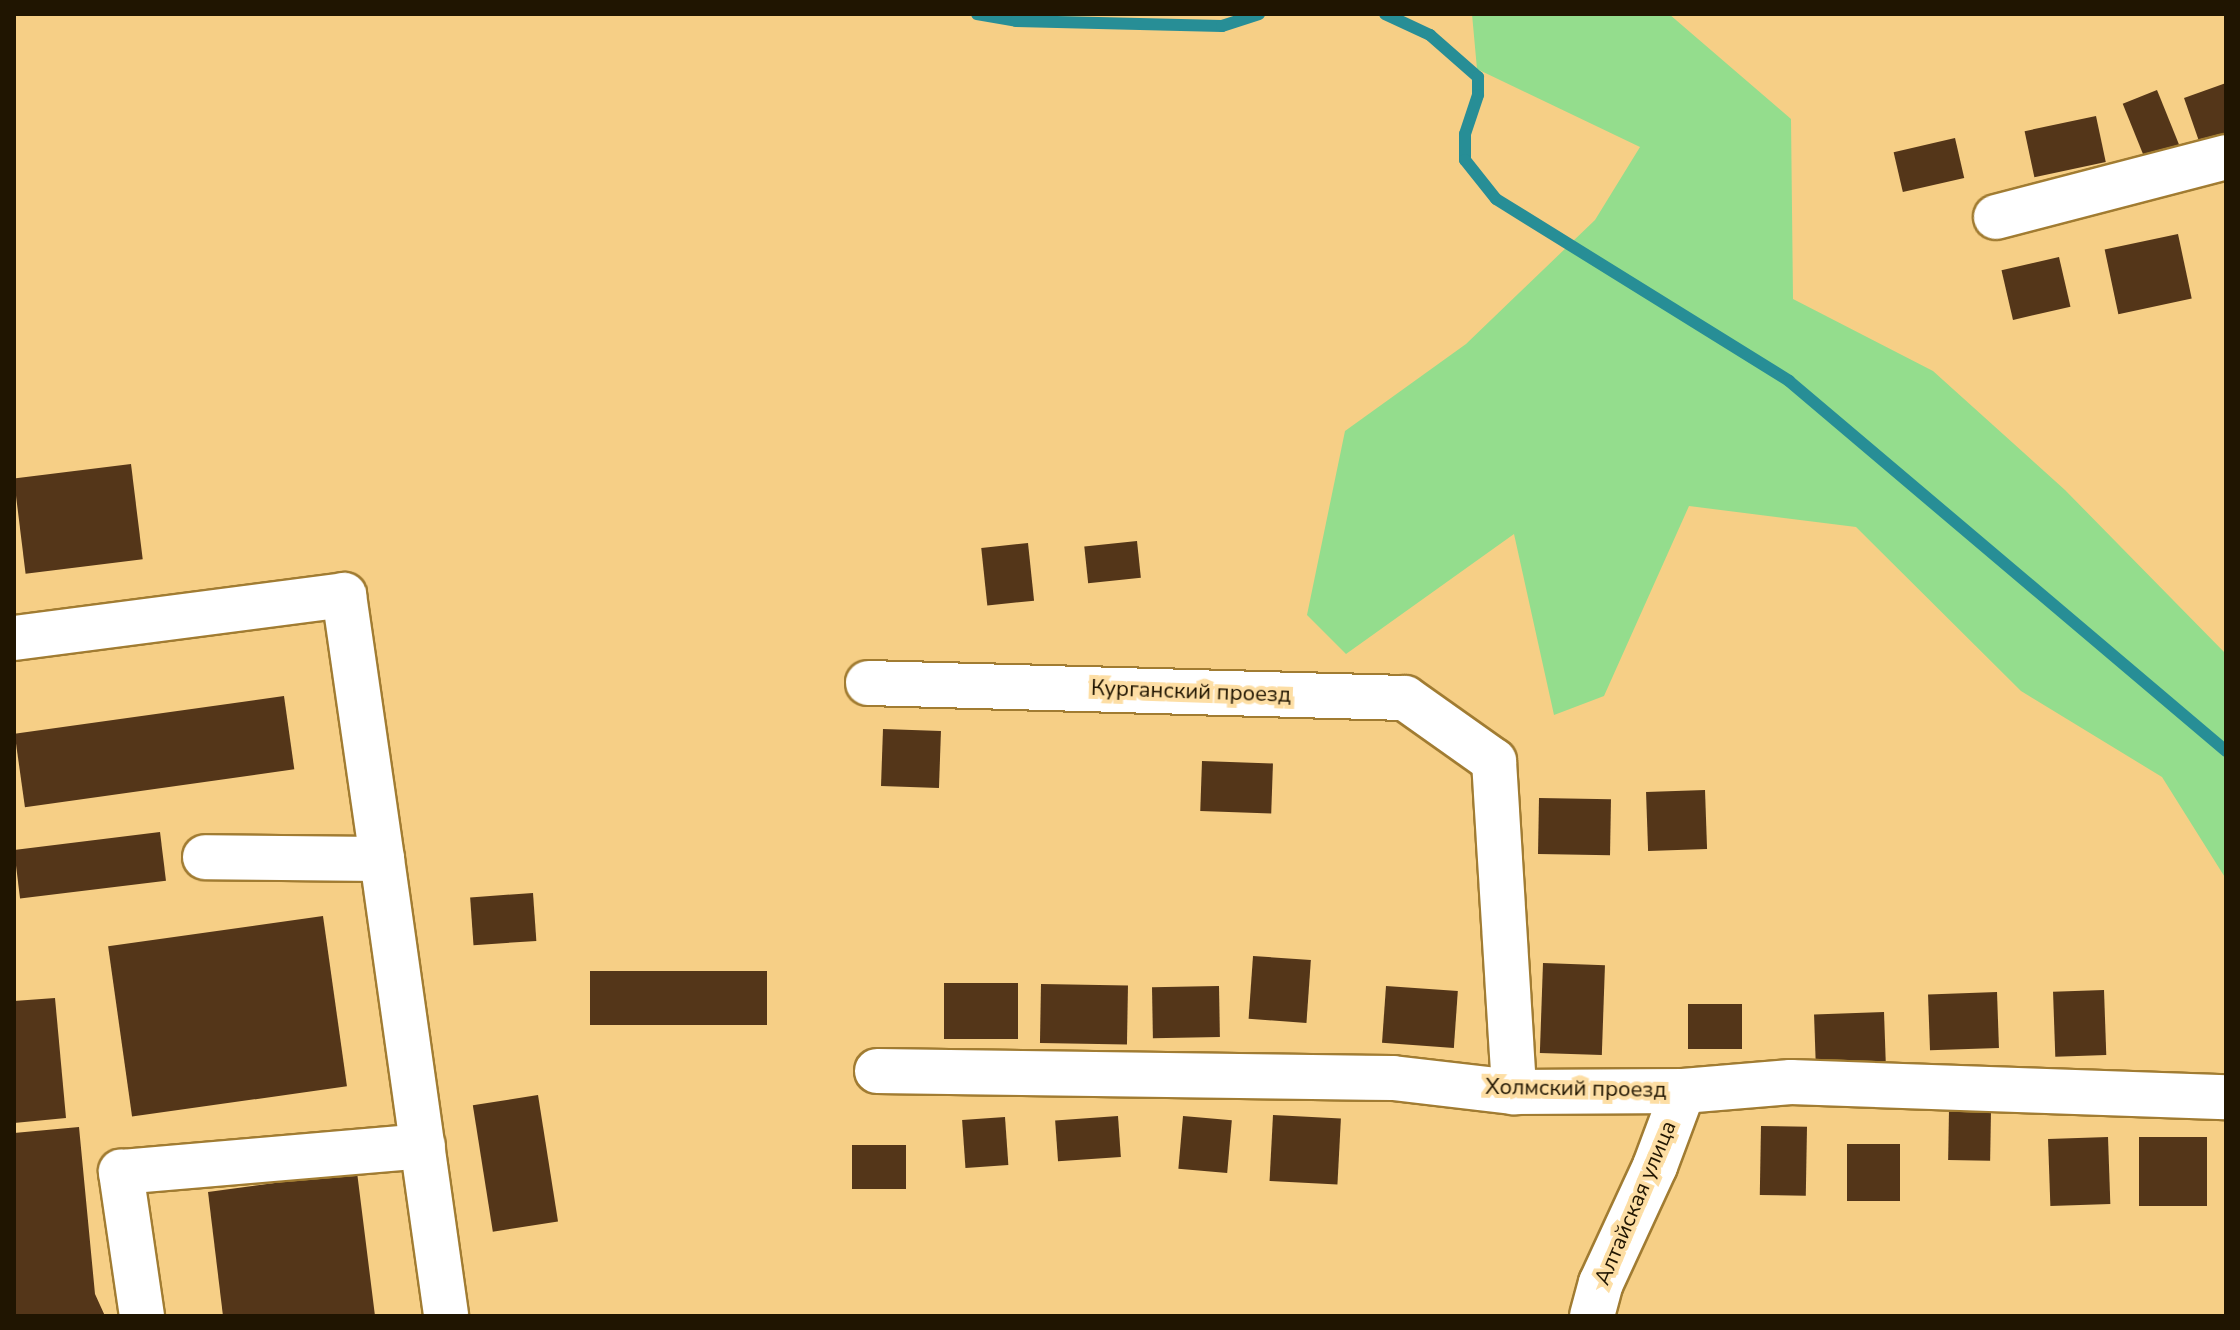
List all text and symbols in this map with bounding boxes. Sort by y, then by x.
street label: Курганский проезд [1090,675,1292,709]
street label: Холмский проезд [1485,1074,1667,1104]
street label: Алтайская улица [1589,1117,1683,1289]

